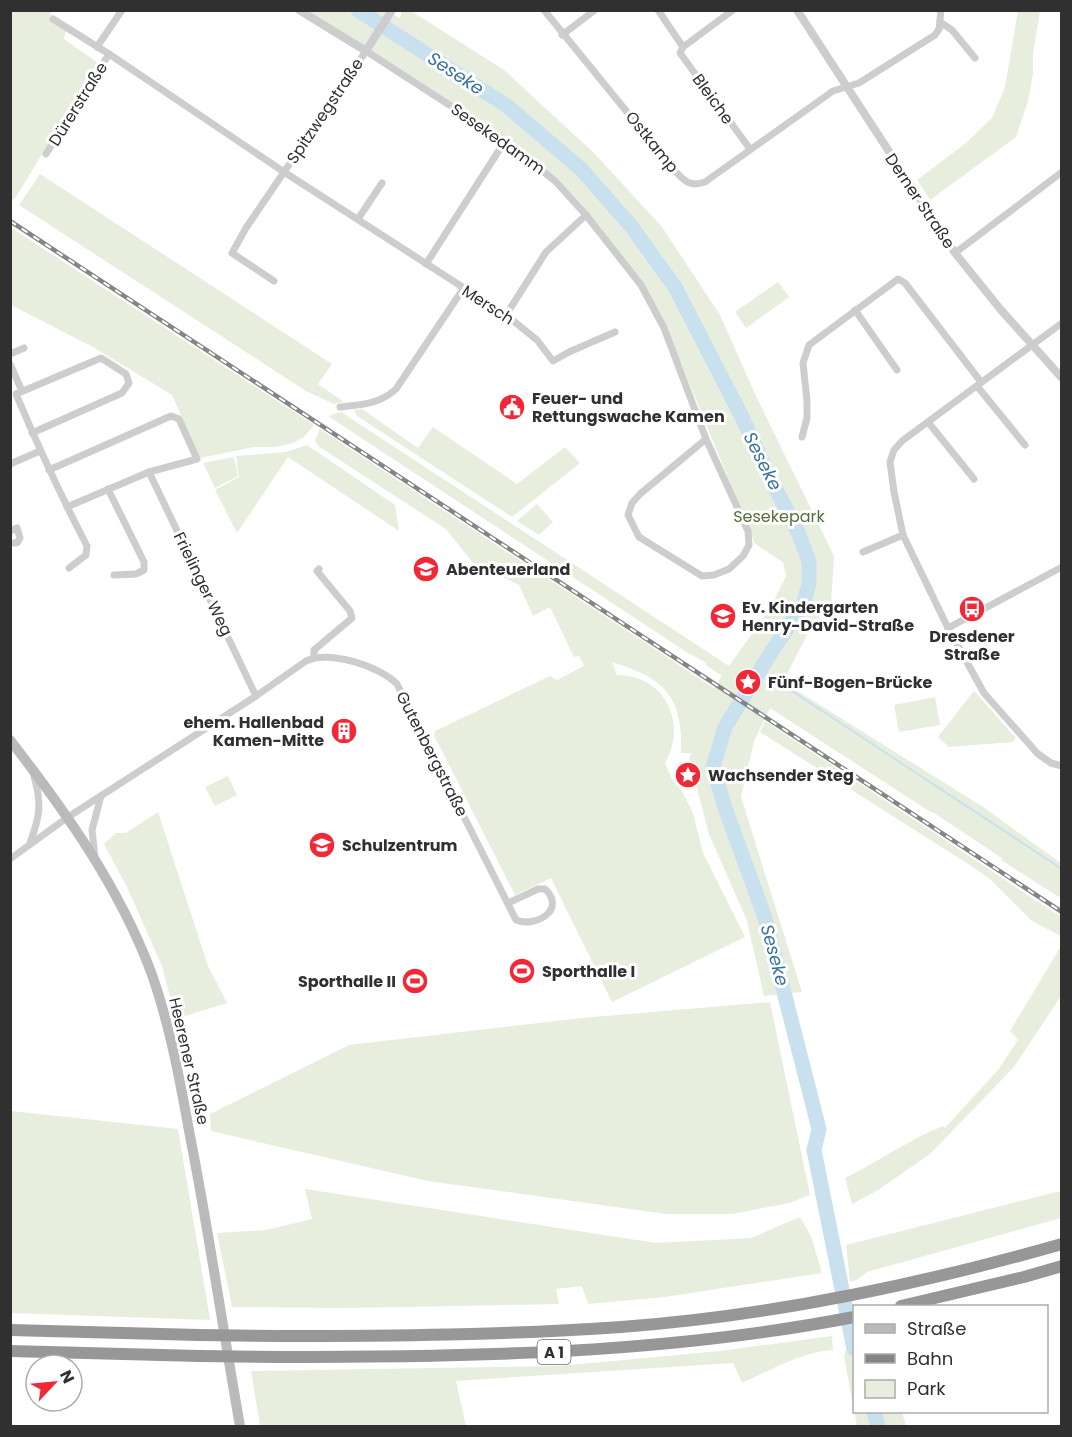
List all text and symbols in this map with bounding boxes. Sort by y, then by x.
water label: Seseke [423,45,489,101]
street label: Spitzwegstraße [281,54,369,168]
street label: Dürerstraße [43,57,113,150]
street label: Bleiche [687,69,739,129]
street label: Sesekedamm [446,98,550,180]
street label: Ostkamp [620,106,684,178]
street label: Derner Straße [880,149,960,253]
street label: Mersch [457,280,519,330]
place label: Feuer- und Rettungswache Kamen [532,387,725,428]
public building icon: Feuer- und Rettungswache Kamen [497,392,527,422]
water label: Seseke [738,427,788,495]
park label: Sesekepark [733,505,826,528]
street label: Frielinger Weg [168,528,238,640]
school or university icon: Abenteuerland [411,554,441,584]
place label: Abenteuerland [446,558,570,581]
bus stop icon: Dresdener Straße [957,594,987,624]
place label: Ev. Kindergarten Henry-David-Straße [742,596,914,637]
school or university icon: Ev. Kindergarten Henry-David-Straße [708,601,738,631]
place label: Dresdener Straße [929,625,1015,666]
place icon: Fünf-Bogen-Brücke [733,667,763,697]
place label: Fünf-Bogen-Brücke [768,671,933,694]
street label: Gutenbergstraße [390,687,474,821]
place label: ehem. Hallenbad Kamen-Mitte [183,711,324,752]
building icon: ehem. Hallenbad Kamen-Mitte [329,716,359,746]
place icon: Wachsender Steg [673,760,703,790]
place label: Wachsender Steg [708,764,854,787]
school or university icon: Schulzentrum [307,830,337,860]
place label: Schulzentrum [342,834,458,857]
water label: Seseke [755,922,795,988]
sports icon: Sporthalle I [507,956,537,986]
place label: Sporthalle I [542,960,635,983]
sports icon: Sporthalle II [400,966,430,996]
place label: Sporthalle II [298,970,396,993]
street label: Heerener Straße [163,995,215,1127]
legend [853,1305,1048,1413]
text: Straße [907,1316,966,1341]
road number: A 1 [538,1340,570,1364]
text: Bahn [907,1346,953,1371]
north arrow [24,1353,84,1413]
text: N [54,1366,80,1387]
text: Park [907,1376,946,1401]

